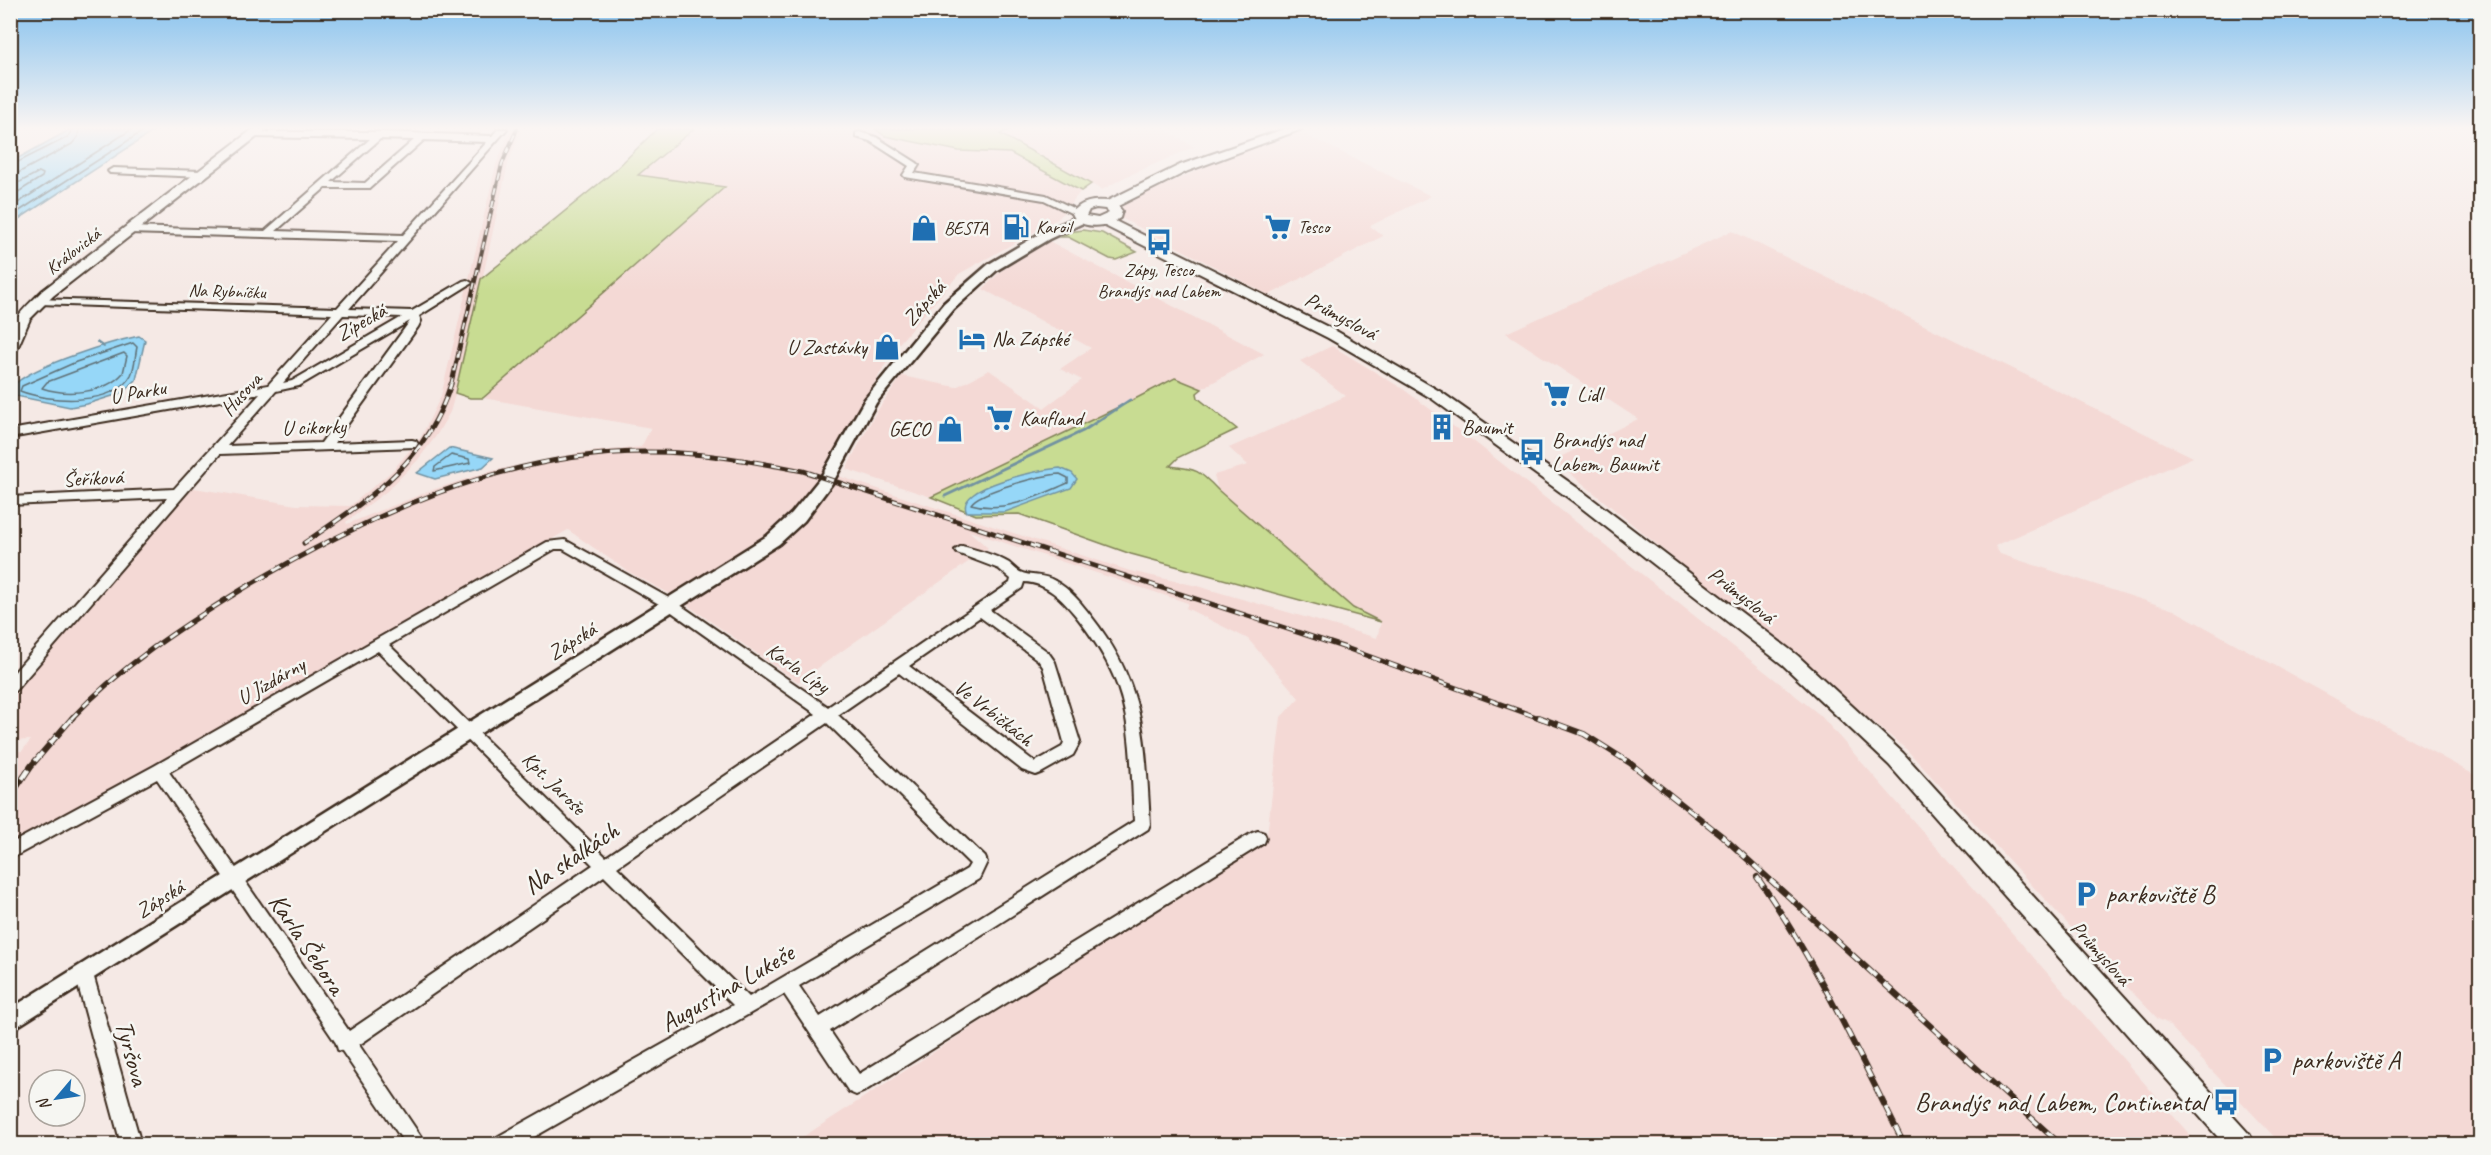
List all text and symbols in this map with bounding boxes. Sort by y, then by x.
fuel station icon: Karoil [1001,212,1031,242]
supermarket icon: Tesco [1263,212,1293,242]
shop icon: BESTA [909,213,939,243]
place label: Karoil [1036,216,1074,238]
place label: Tesco [1298,216,1331,238]
place label: BESTA [944,217,989,239]
street label: Královická [41,222,106,279]
bus stop icon: Zápy, Tesco Brandýs nad Labem [1144,227,1174,257]
place label: Zápy, Tesco Brandýs nad Labem [1098,259,1221,302]
street label: Zápská [897,274,952,331]
street label: Na Rybníčku [188,279,267,303]
street label: Průmyslová [1300,286,1383,347]
street label: Zípecká [331,296,392,347]
hotel icon: Na Zápské [957,324,987,354]
place label: Na Zápské [992,326,1072,352]
shop icon: U Zastávky [872,332,902,362]
place label: U Zastávky [787,334,869,360]
street label: Husova [215,365,269,421]
street label: U Parku [108,374,169,410]
supermarket icon: Lidl [1542,379,1572,409]
place label: Lidl [1577,381,1605,407]
supermarket icon: Kaufland [985,403,1015,433]
place label: Kaufland [1020,405,1086,431]
building icon: Baumit [1427,412,1457,442]
street label: U cikorky [282,413,348,441]
shop icon: GECO [935,414,965,444]
place label: Baumit [1462,414,1515,440]
place label: GECO [889,416,933,442]
place label: Brandýs nad Labem, Baumit [1552,427,1661,477]
bus stop icon: Brandýs nad Labem, Baumit [1517,437,1547,467]
street label: Šeříková [62,463,125,493]
street label: Průmyslová [1703,561,1782,630]
street label: Zápská [543,615,603,666]
street label: Karla Lípy [761,637,836,700]
street label: U Jízdárny [233,650,311,711]
street label: Ve Vrbičkách [949,674,1040,753]
street label: Kpt. Jaroše [517,746,593,822]
street label: Na skalkách [517,813,626,902]
street label: Zápská [131,873,191,924]
place label: parkoviště B [2106,878,2216,911]
parking icon: parkoviště B [2071,879,2101,909]
street label: Karla Šebora [261,887,354,1003]
street label: Průmyslová [2065,915,2138,992]
street label: Augustina Lukeše [654,935,802,1040]
street label: Tyršova [108,1017,157,1091]
place label: parkoviště A [2292,1044,2402,1077]
parking icon: parkoviště A [2257,1045,2287,1075]
north arrow [27,1068,87,1128]
place label: Brandýs nad Labem, Continental [1915,1086,2211,1119]
bus stop icon: Brandýs nad Labem, Continental [2211,1087,2241,1117]
text: N [32,1093,56,1114]

